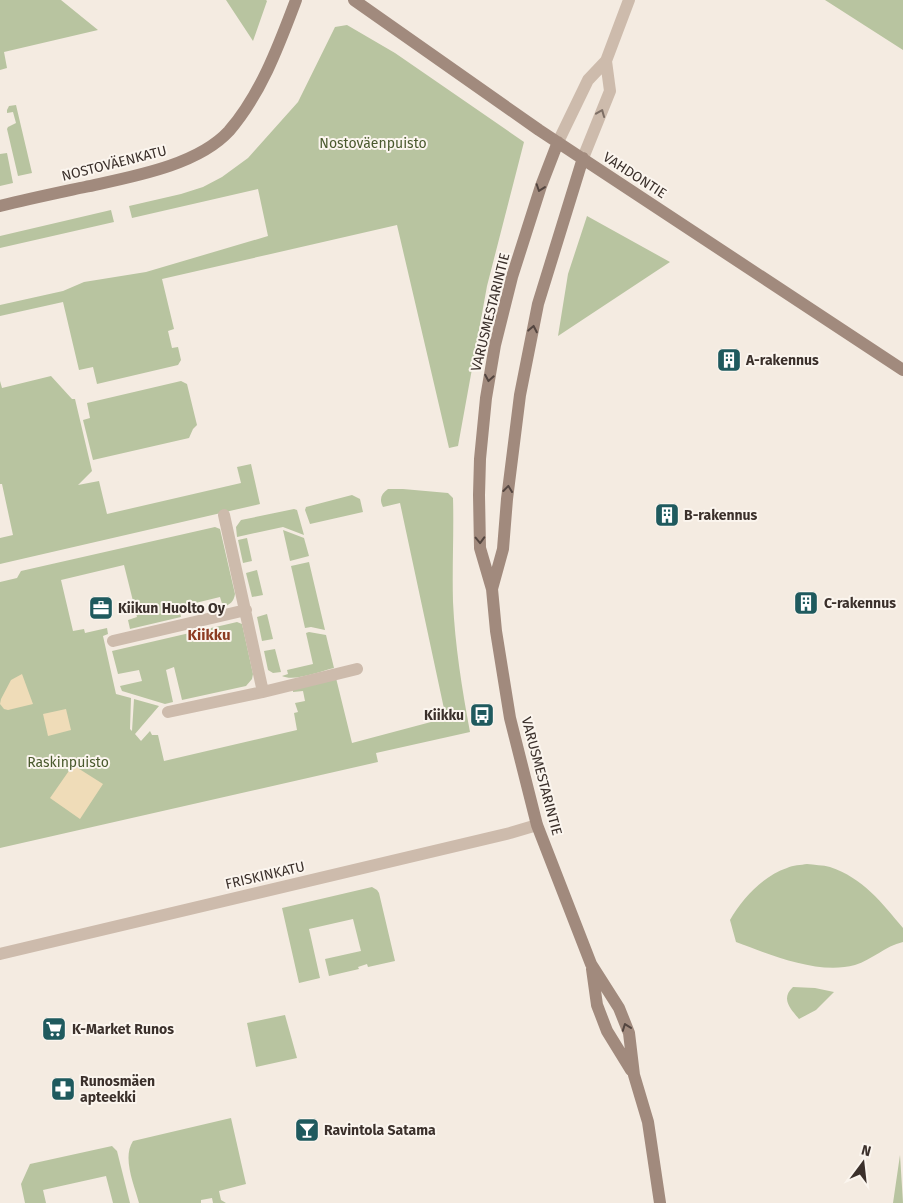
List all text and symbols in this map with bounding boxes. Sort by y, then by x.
one-way arrow [595,109,605,118]
park label: Nostoväenpuisto [319,135,427,152]
street label: NOSTOVÄENKATU [60,142,168,185]
street label: VAHDONTIE [600,149,670,202]
one-way arrow [536,183,546,191]
street label: VARUSMESTARINTIE [468,251,513,373]
one-way arrow [527,324,538,333]
building icon: A-rakennus [716,347,742,373]
place label: A-rakennus [745,352,819,369]
one-way arrow [485,374,495,383]
one-way arrow [502,485,513,493]
building icon: B-rakennus [654,502,680,528]
place label: B-rakennus [684,507,758,524]
one-way arrow [474,536,485,544]
building icon: C-rakennus [793,590,819,616]
office icon: Kiikun Huolto Oy [88,595,114,621]
place label: C-rakennus [824,595,896,612]
place label: Kiikun Huolto Oy [118,600,226,617]
district label: Kiikku [188,626,230,644]
bus stop icon: Kiikku [469,702,495,728]
place label: Kiikku [424,707,464,724]
street label: VARUSMESTARINTIE [518,715,565,837]
park label: Raskinpuisto [27,754,109,771]
street label: FRISKINKATU [224,858,307,893]
supermarket icon: K-Market Runos [41,1016,67,1042]
place label: K-Market Runos [72,1021,174,1038]
one-way arrow [622,1023,632,1032]
place label: Runosmäen apteekki [80,1073,155,1106]
pharmacy icon: Runosmäen apteekki [50,1076,76,1102]
bar icon: Ravintola Satama [294,1117,320,1143]
place label: Ravintola Satama [324,1122,436,1139]
north arrow [838,1138,888,1188]
text: N [860,1142,873,1160]

